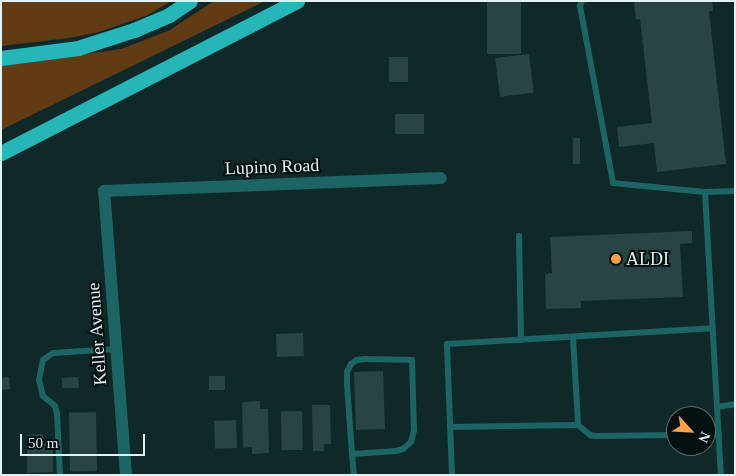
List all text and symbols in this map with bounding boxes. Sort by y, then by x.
street label: Lupino Road [224,155,320,179]
place label: ALDI [626,248,669,270]
marker: ALDI [610,253,622,265]
street label: Keller Avenue [83,281,111,387]
north arrow [666,406,716,456]
scale bar [22,424,148,456]
text: N [695,429,713,445]
text: 50 m [28,435,58,451]

